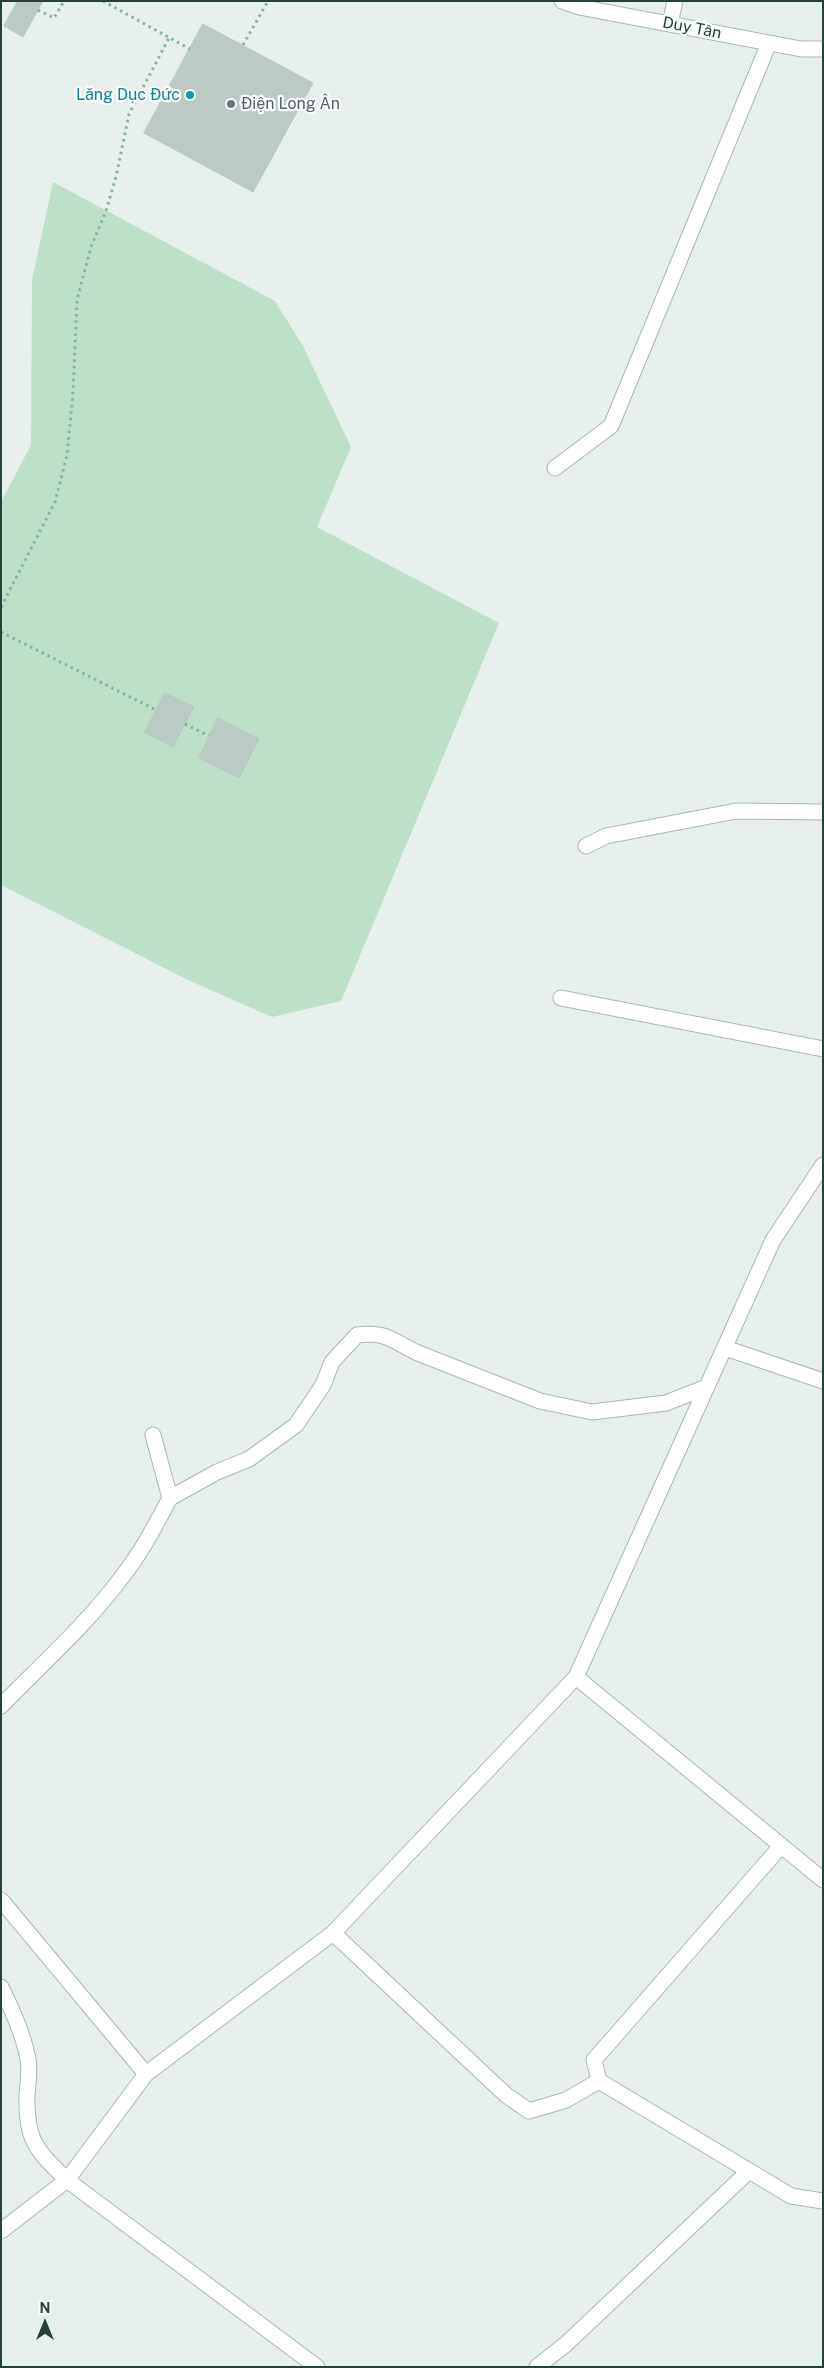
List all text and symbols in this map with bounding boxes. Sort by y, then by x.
street label: Duy Tân [661,13,723,43]
place label: Lăng Dục Đức [76,85,180,105]
marker: Lăng Dục Đức [184,89,196,101]
place label: Điện Long Ân [241,94,340,114]
marker: Điện Long Ân [225,98,237,110]
north arrow [20,2298,70,2348]
text: N [40,2300,50,2316]

